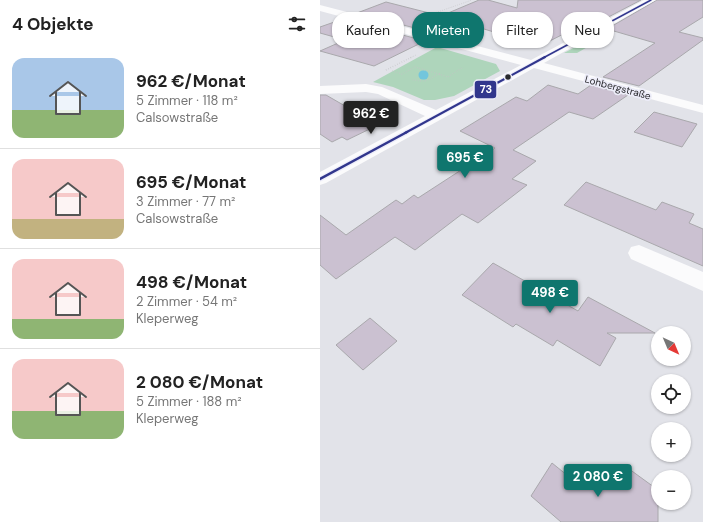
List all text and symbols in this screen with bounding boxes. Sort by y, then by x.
chip: Kaufen [332,12,404,48]
chip: Mieten [412,12,484,48]
chip: Filter [492,12,553,48]
chip: Neu [561,12,614,48]
text: 4 Objekte [12,13,94,35]
icon: filters [286,13,308,35]
text: 962 €/Monat [136,70,246,92]
unlabelled marker [503,72,513,82]
street label: Lohbergstraße [583,72,653,103]
icon: home [44,74,92,122]
line badge: 73 [474,80,497,99]
text: 73 [480,82,492,96]
text: 5 Zimmer · 118 m² [136,92,238,109]
pin: 962 € [343,101,399,135]
text: 962 € [352,105,390,122]
text: Calsowstraße [136,109,218,126]
pin: 695 € [437,145,493,179]
text: 695 € [446,149,484,166]
text: 695 €/Monat [136,171,246,193]
icon: home [44,175,92,223]
text: 3 Zimmer · 77 m² [136,193,235,210]
text: Calsowstraße [136,210,218,227]
text: 498 €/Monat [136,271,247,293]
icon: home [44,275,92,323]
pin: 498 € [522,280,578,314]
text: 498 € [531,284,569,301]
text: 2 Zimmer · 54 m² [136,293,237,310]
text: Kleperweg [136,310,198,327]
north arrow [651,326,691,366]
map controls [651,326,691,510]
text: 2 080 €/Monat [136,371,263,393]
button: locate [651,374,691,414]
icon: home [44,375,92,423]
text: 5 Zimmer · 188 m² [136,393,242,410]
text: Kleperweg [136,410,198,427]
button: + [651,422,691,462]
pin: 2 080 € [561,464,635,498]
text: 2 080 € [573,468,623,485]
button: − [651,470,691,510]

